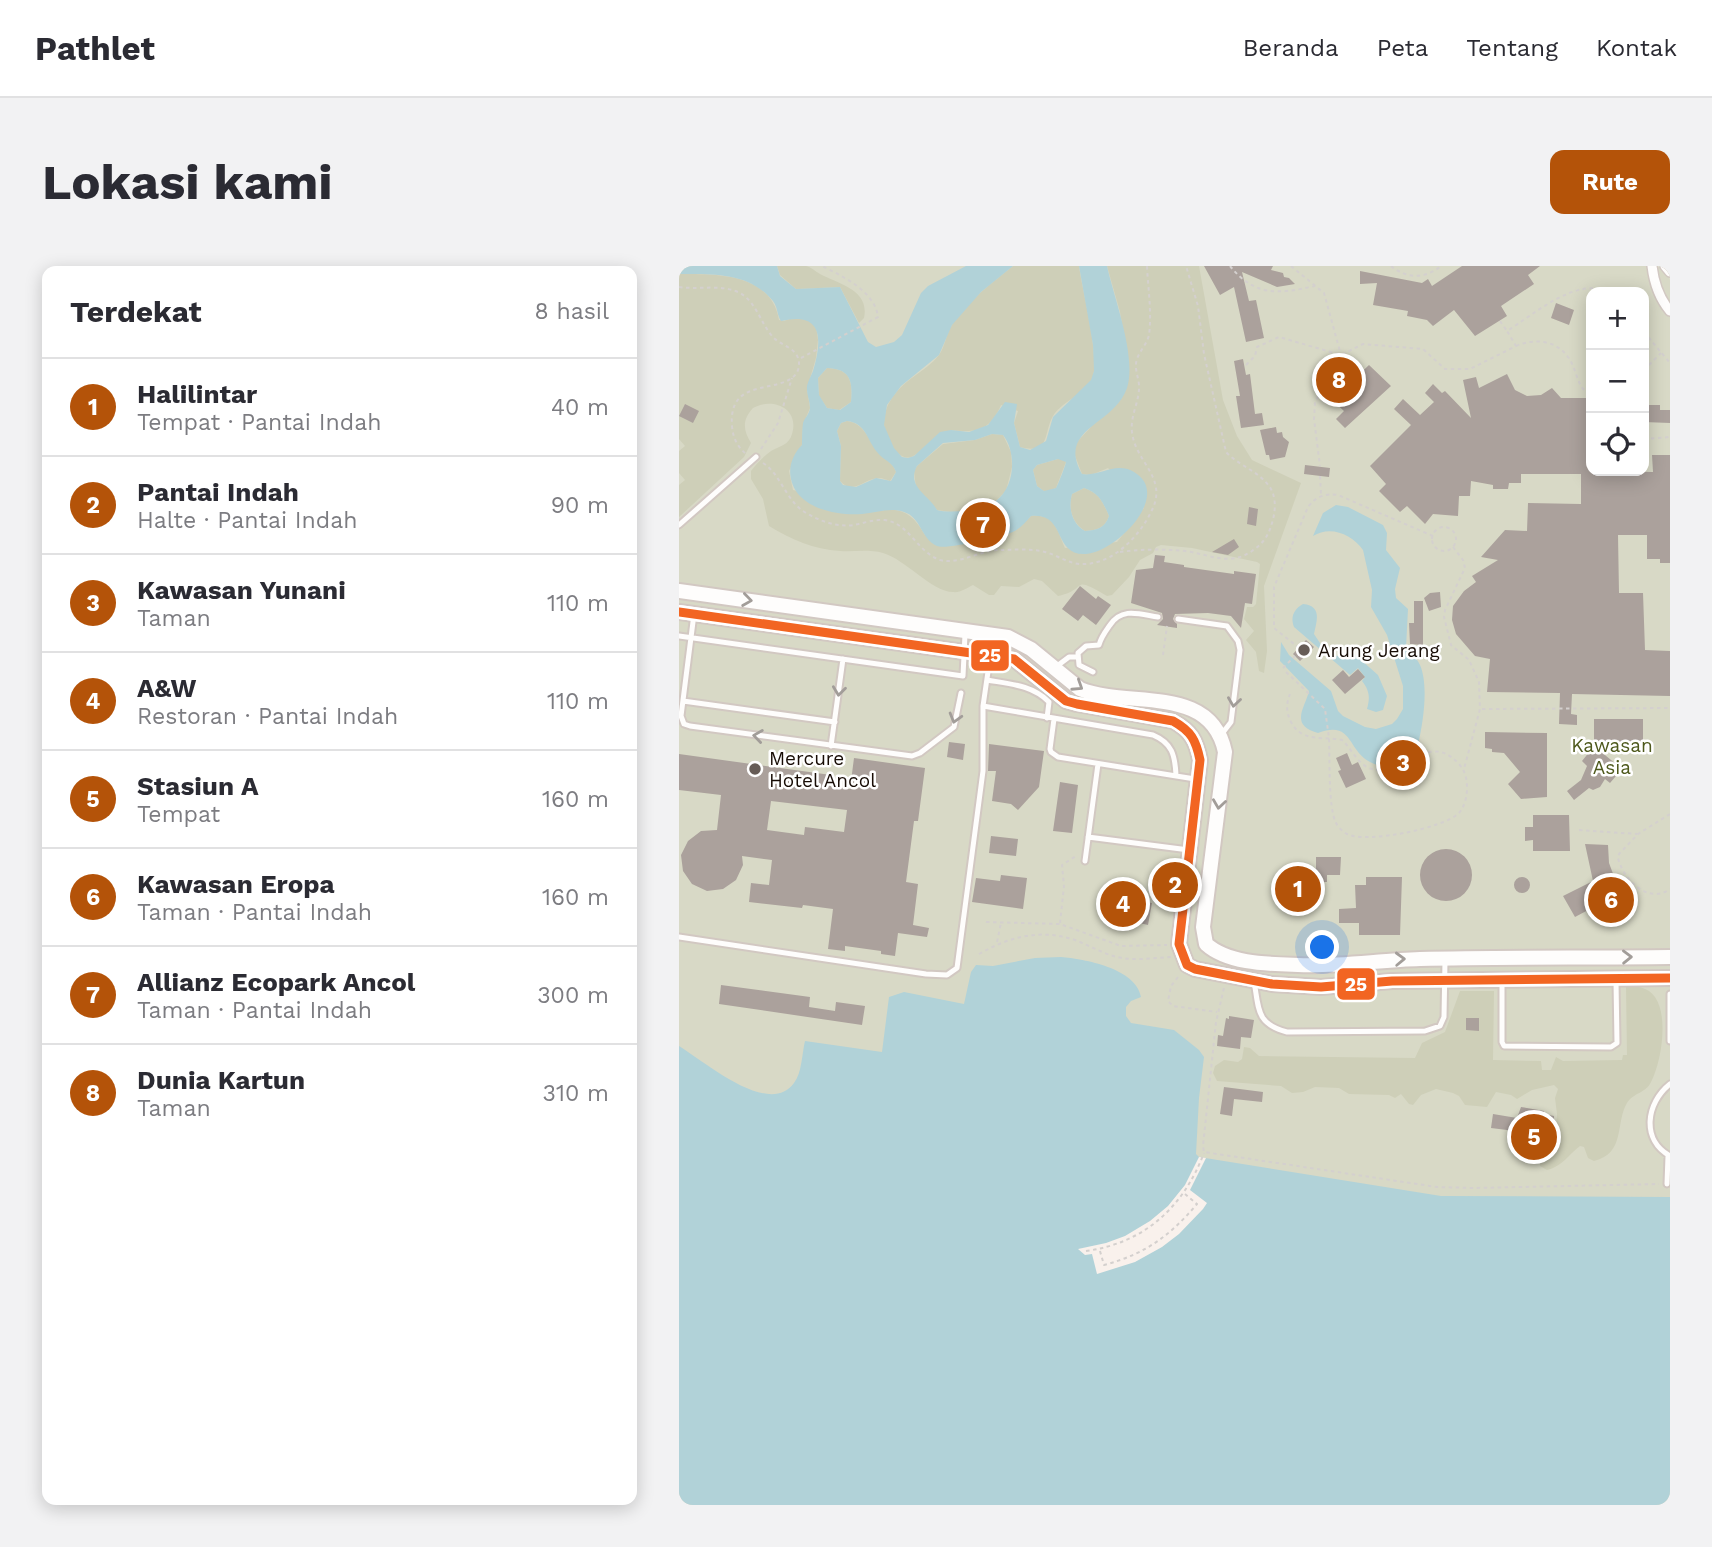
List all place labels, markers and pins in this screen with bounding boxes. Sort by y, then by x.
pin: 8 [1316,354,1362,406]
pin: 7 [960,499,1006,551]
place label: Arung Jerang [1318,639,1440,662]
marker: Arung Jerang [1296,642,1312,658]
pin: 3 [1380,737,1426,789]
place label: Mercure Hotel Ancol [769,747,876,792]
marker: Mercure Hotel Ancol [747,761,763,777]
pin: 2 [1152,859,1198,911]
pin: 1 [1275,863,1321,915]
pin: 6 [1588,874,1634,926]
pin: 4 [1100,878,1146,930]
pin: 5 [1511,1111,1557,1163]

